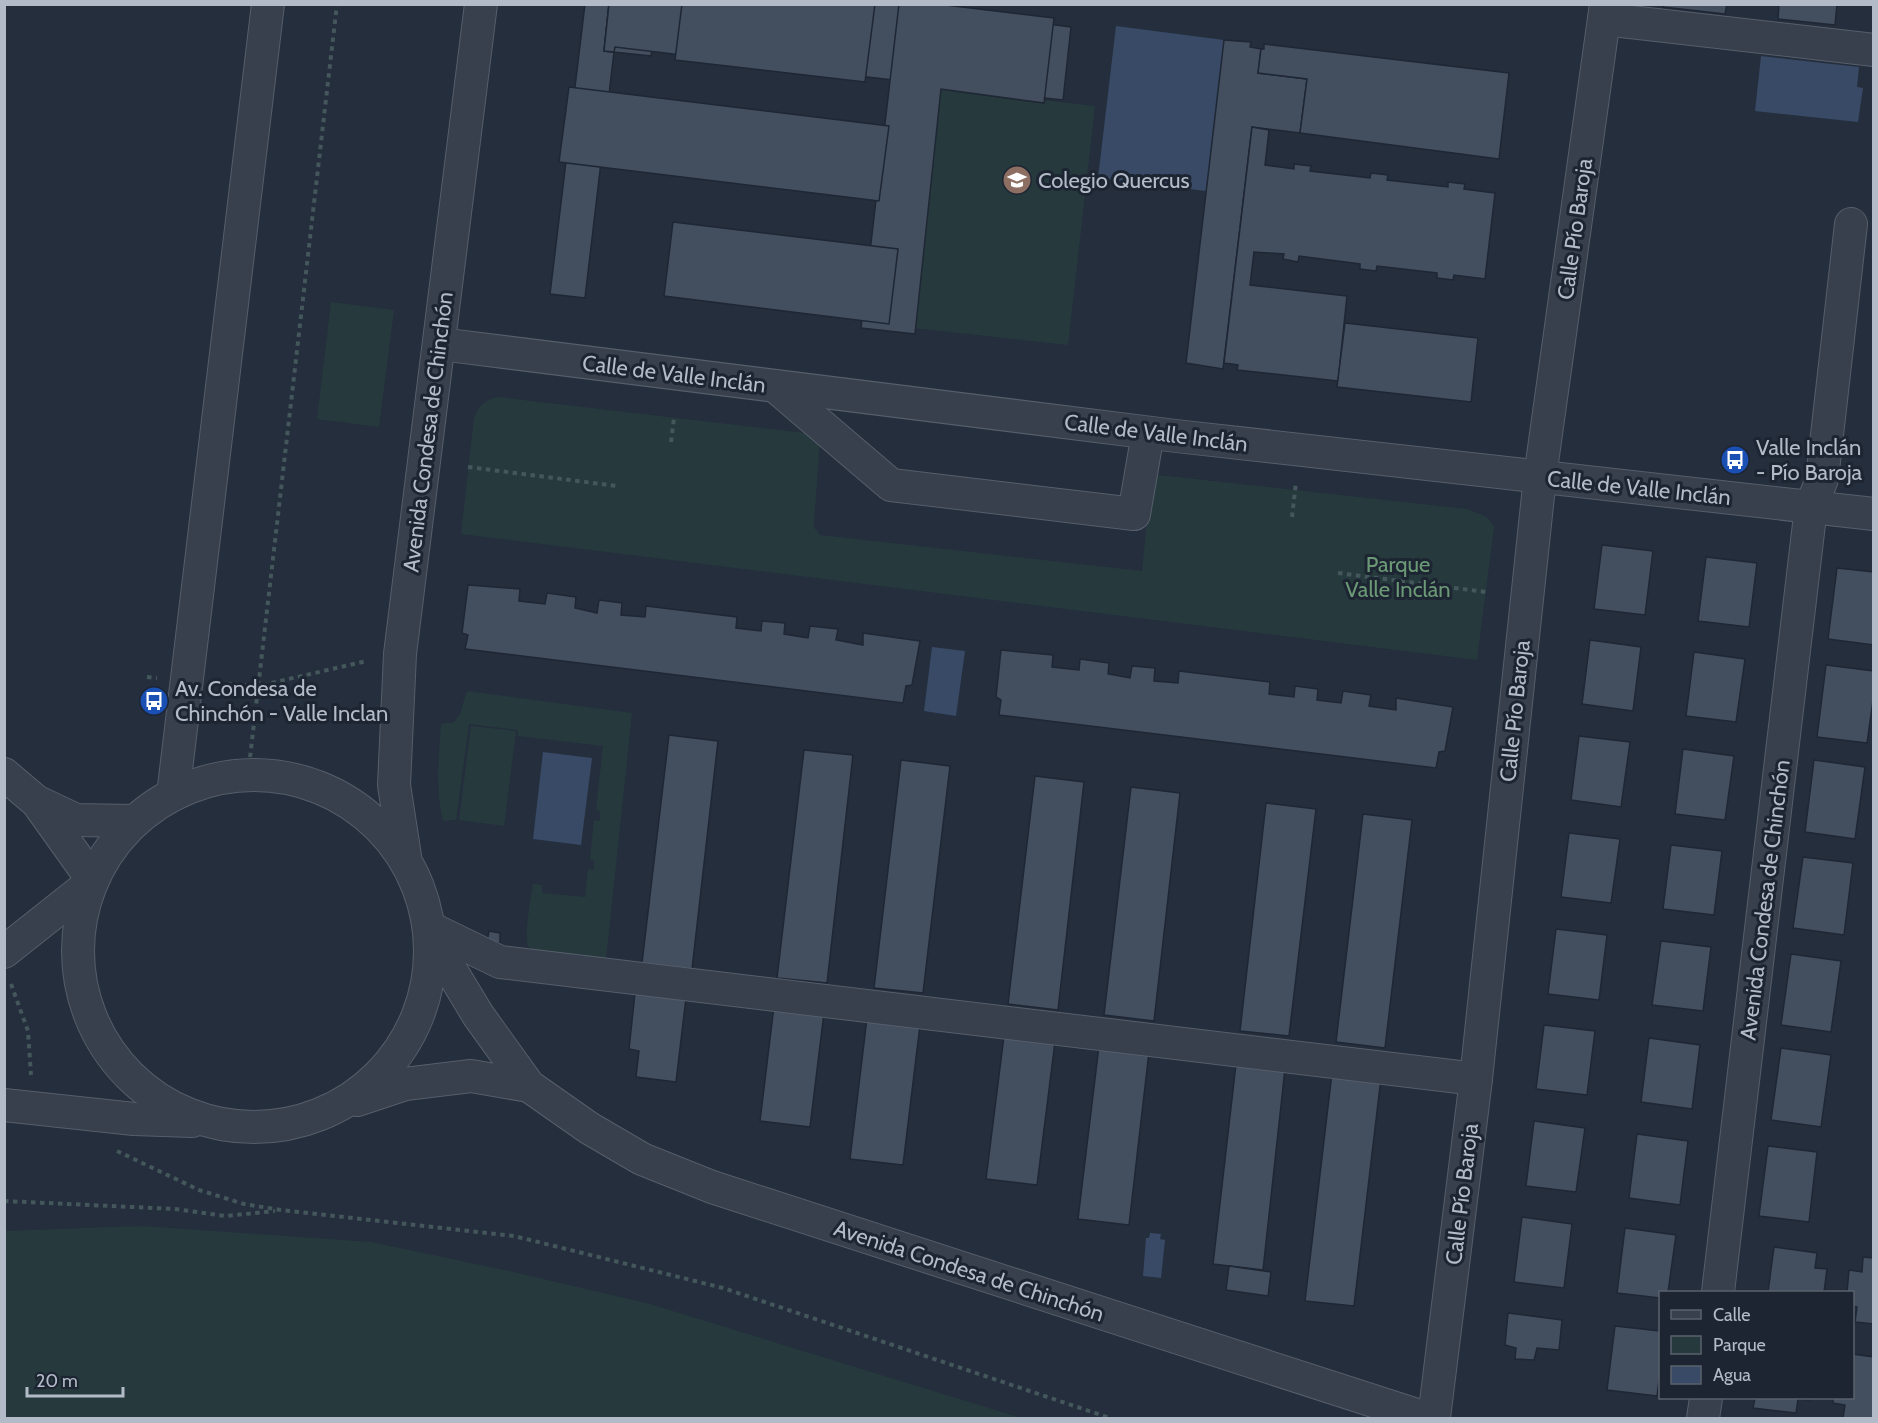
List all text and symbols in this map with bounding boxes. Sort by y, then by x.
street label: Calle Pío Baroja [1552,156,1598,301]
school or university icon: Colegio Quercus [1001,164,1033,196]
place label: Colegio Quercus [1038,167,1190,194]
street label: Avenida Condesa de Chinchón [397,290,459,574]
street label: Calle de Valle Inclán [581,349,767,399]
street label: Calle de Valle Inclán [1063,408,1249,458]
place label: Valle Inclán - Pío Baroja [1756,434,1863,486]
bus stop icon: Valle Inclán - Pío Baroja [1719,444,1751,476]
street label: Calle de Valle Inclán [1546,465,1732,511]
park label: Parque Valle Inclán [1345,551,1451,603]
street label: Calle Pío Baroja [1494,638,1536,783]
place label: Av. Condesa de Chinchón - Valle Inclan [175,675,388,727]
bus stop icon: Av. Condesa de Chinchón - Valle Inclan [138,685,170,717]
street label: Avenida Condesa de Chinchón [1734,758,1796,1042]
street label: Calle Pío Baroja [1440,1121,1484,1266]
street label: Avenida Condesa de Chinchón [831,1215,1107,1327]
legend [1659,1291,1854,1399]
text: Calle [1713,1304,1750,1326]
text: Parque [1713,1334,1766,1356]
scale bar [27,1360,123,1398]
text: Agua [1713,1364,1751,1386]
text: 20 m [36,1370,78,1392]

